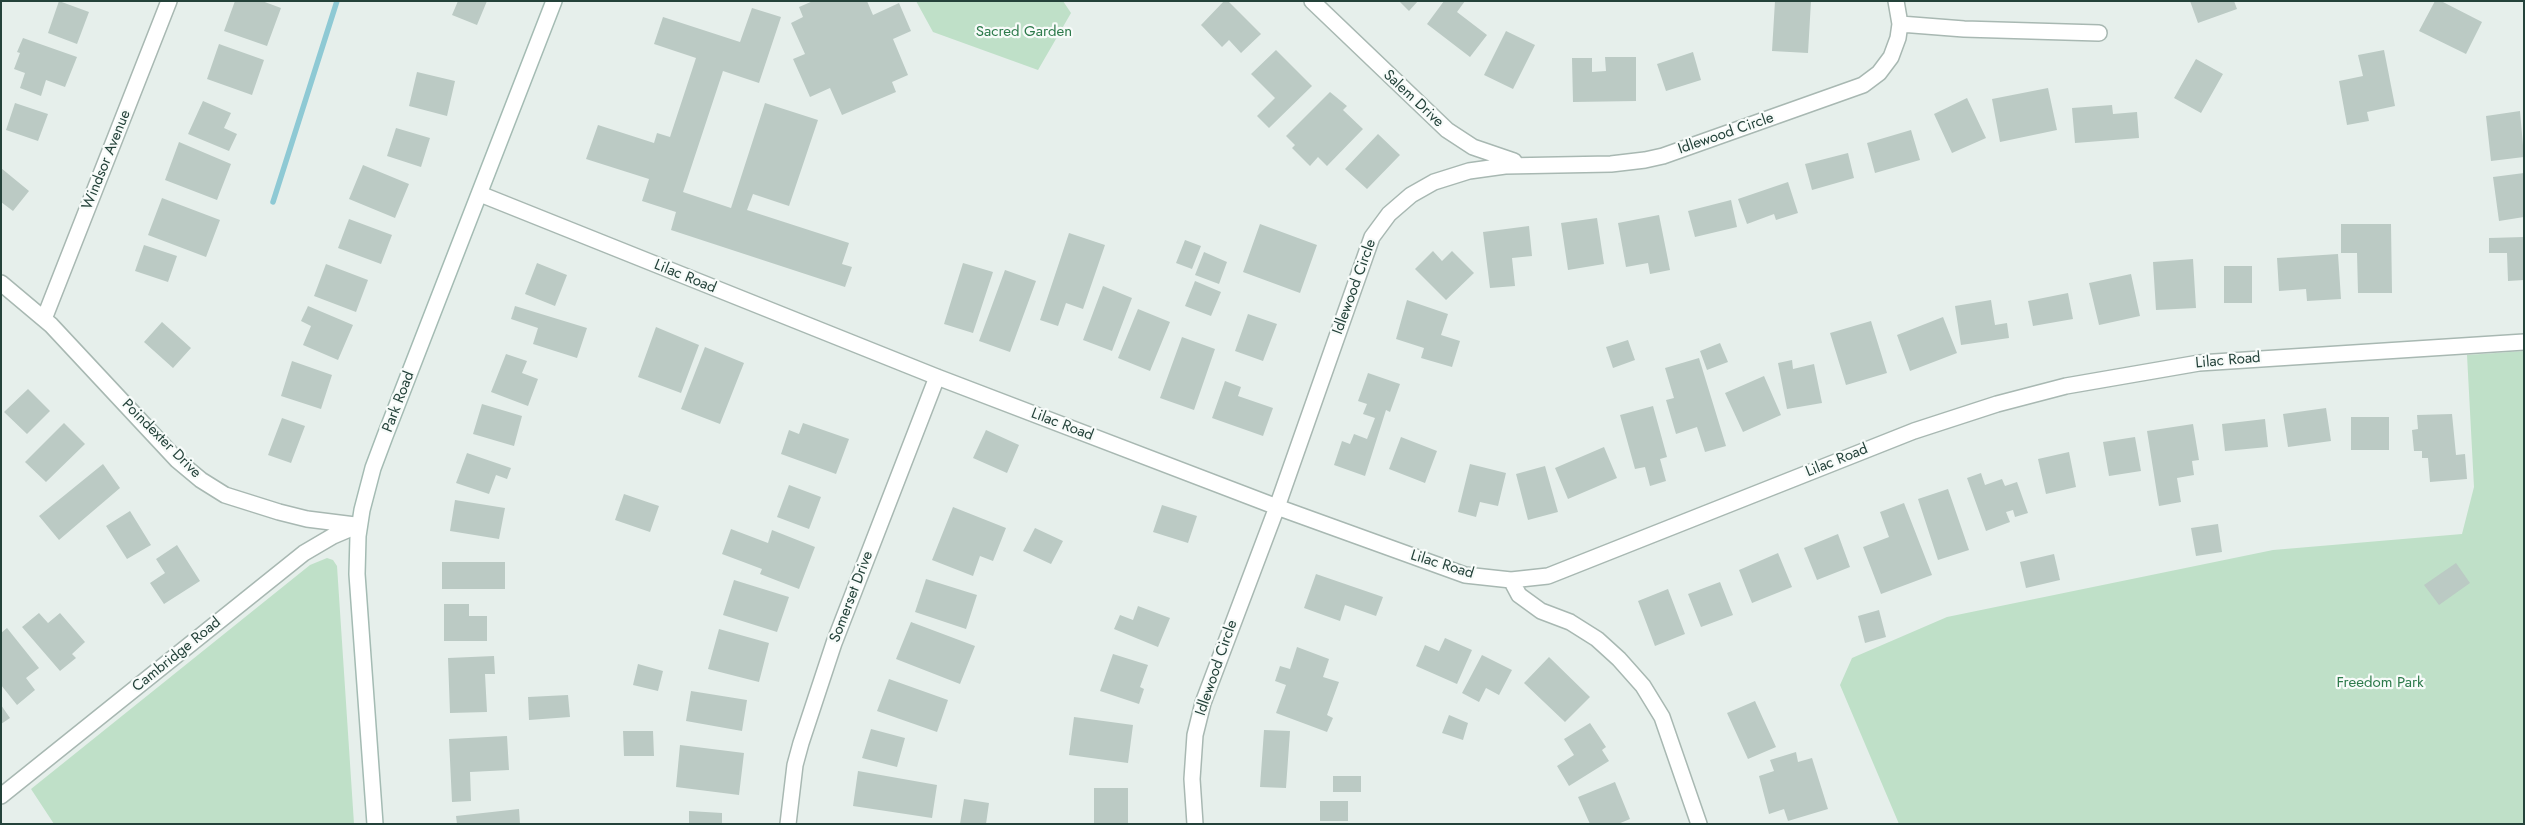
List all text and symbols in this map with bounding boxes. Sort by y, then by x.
park label: Sacred Garden [976,23,1072,41]
street label: Salem Drive [1379,66,1447,132]
street label: Windsor Avenue [79,108,135,212]
street label: Idlewood Circle [1676,109,1776,159]
street label: Idlewood Circle [1329,237,1381,337]
street label: Lilac Road [651,256,719,298]
street label: Lilac Road [2195,349,2261,373]
street label: Park Road [379,369,419,435]
street label: Poindexter Drive [118,396,204,482]
street label: Lilac Road [1028,405,1096,445]
street label: Lilac Road [1803,440,1871,482]
street label: Lilac Road [1408,547,1476,583]
street label: Somerset Drive [826,549,878,645]
street label: Cambridge Road [129,614,225,696]
street label: Idlewood Circle [1192,618,1242,718]
park label: Freedom Park [2336,674,2424,692]

